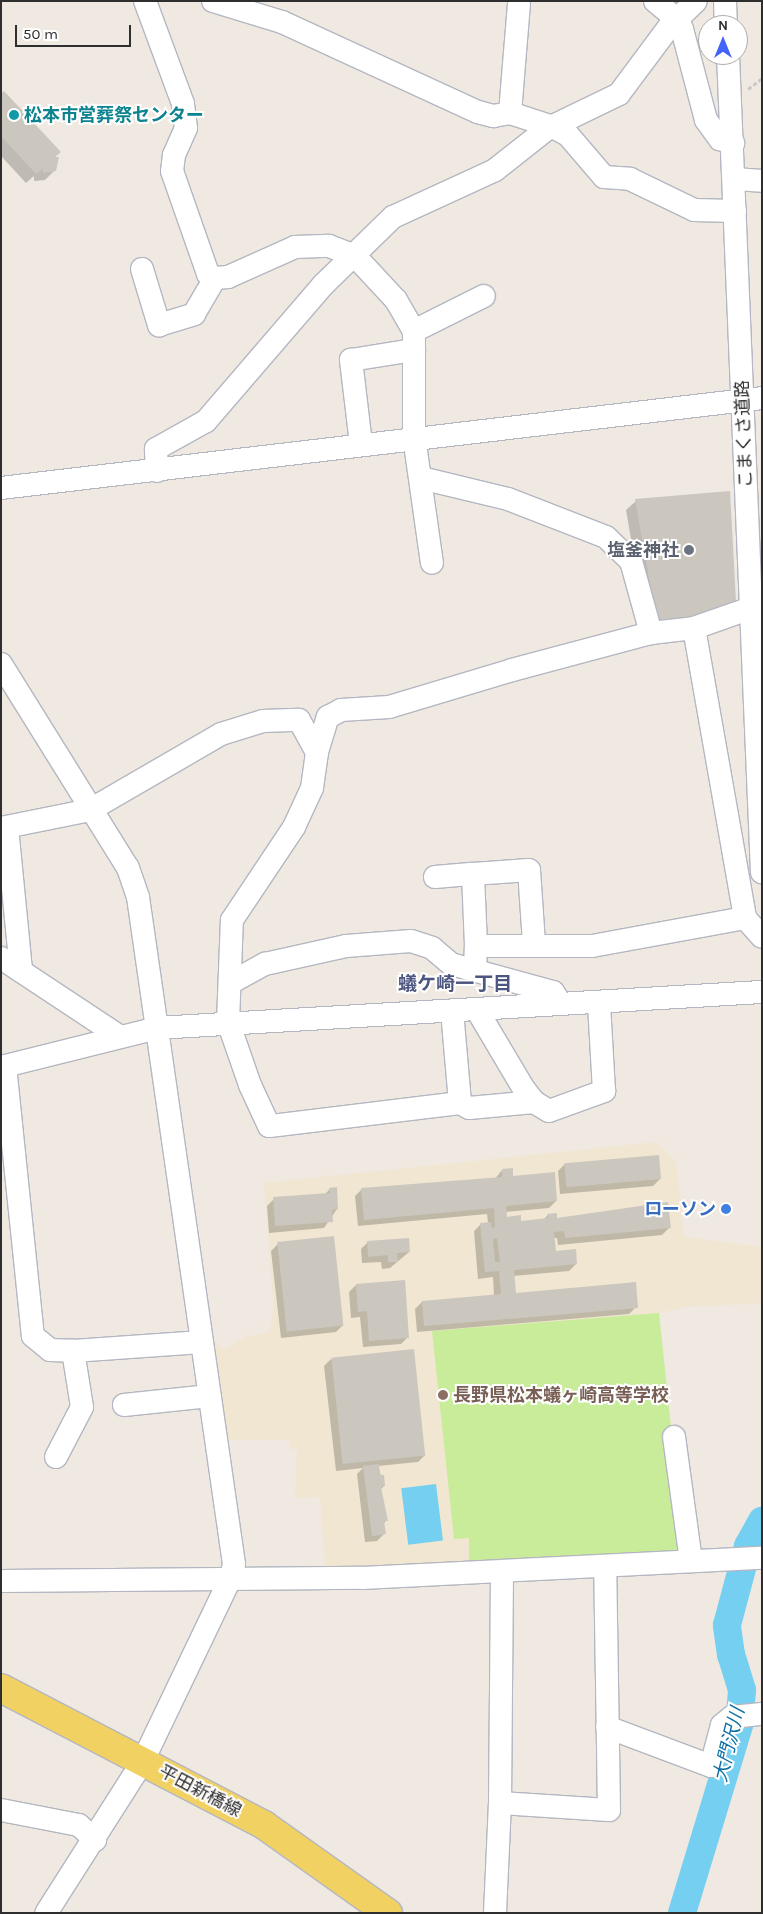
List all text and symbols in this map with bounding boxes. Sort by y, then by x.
scale bar [18,15,134,47]
north arrow [698,15,748,65]
text: N [718,17,728,34]
text: 50 m [23,25,58,43]
place label: 松本市営葬祭センター [24,104,204,126]
marker: 松本市営葬祭センター [8,109,20,121]
street label: こまくさ道路 [731,380,757,488]
place label: 塩釜神社 [607,539,679,561]
marker: 塩釜神社 [683,544,695,556]
district label: 蟻ケ崎一丁目 [398,974,512,996]
place label: ローソン [644,1198,716,1220]
marker: ローソン [720,1203,732,1215]
place label: 長野県松本蟻ヶ崎高等学校 [453,1384,669,1406]
marker: 長野県松本蟻ヶ崎高等学校 [437,1389,449,1401]
water label: 大門沢川 [710,1705,750,1785]
street label: 平田新橋線 [155,1760,245,1822]

